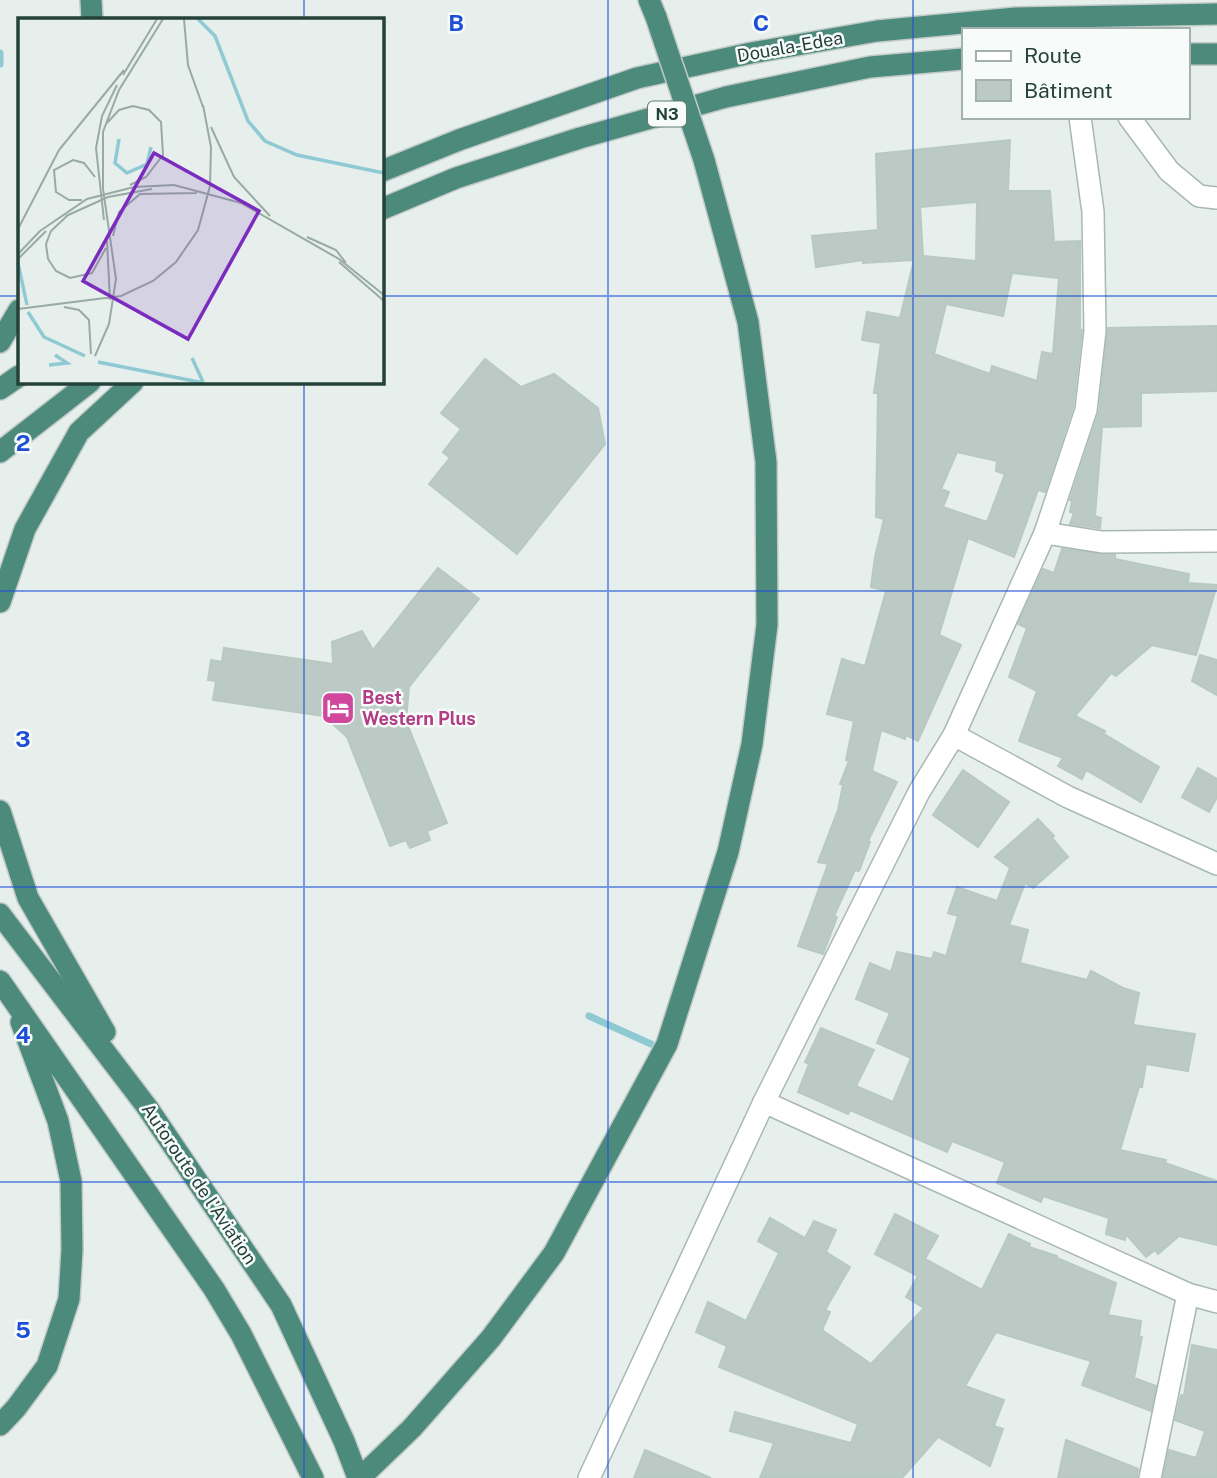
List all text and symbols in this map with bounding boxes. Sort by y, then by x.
text: B [448,9,464,36]
text: C [753,9,769,36]
inset map [18,18,383,383]
street label: Douala-Edea [735,27,844,66]
legend [962,28,1189,119]
text: Route [1024,43,1082,68]
text: Bâtiment [1024,78,1113,103]
road number: N3 [648,102,686,126]
text: 2 [16,429,30,456]
place label: Best Western Plus [362,687,476,729]
hotel icon: Best Western Plus [319,689,357,727]
text: 3 [15,725,31,752]
text: 4 [15,1021,31,1048]
street label: Autoroute de l'Aviation [138,1099,261,1268]
text: 5 [15,1316,31,1343]

